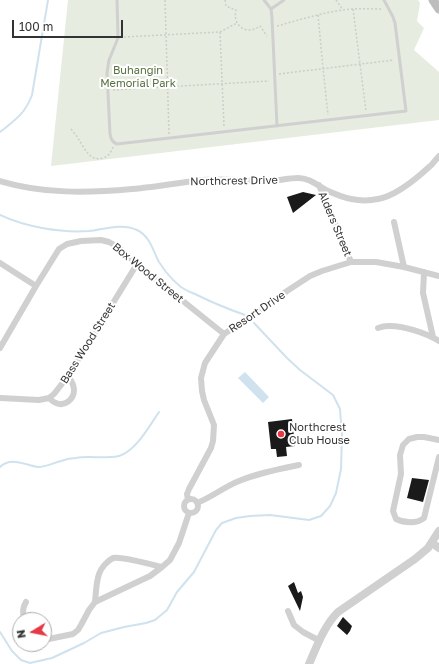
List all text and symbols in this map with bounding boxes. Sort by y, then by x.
scale bar [14,12,125,38]
text: 100 m [19,19,53,34]
park label: Buhangin Memorial Park [100,64,176,90]
street label: Northcrest Drive [190,174,278,188]
street label: Alders Street [315,190,355,258]
street label: Box Wood Street [110,240,186,306]
street label: Resort Drive [226,288,288,336]
street label: Bass Wood Street [58,300,118,386]
place label: Northcrest Club House [289,421,350,447]
marker: Northcrest Club House [276,429,286,439]
north arrow [12,612,52,652]
text: N [14,629,28,639]

